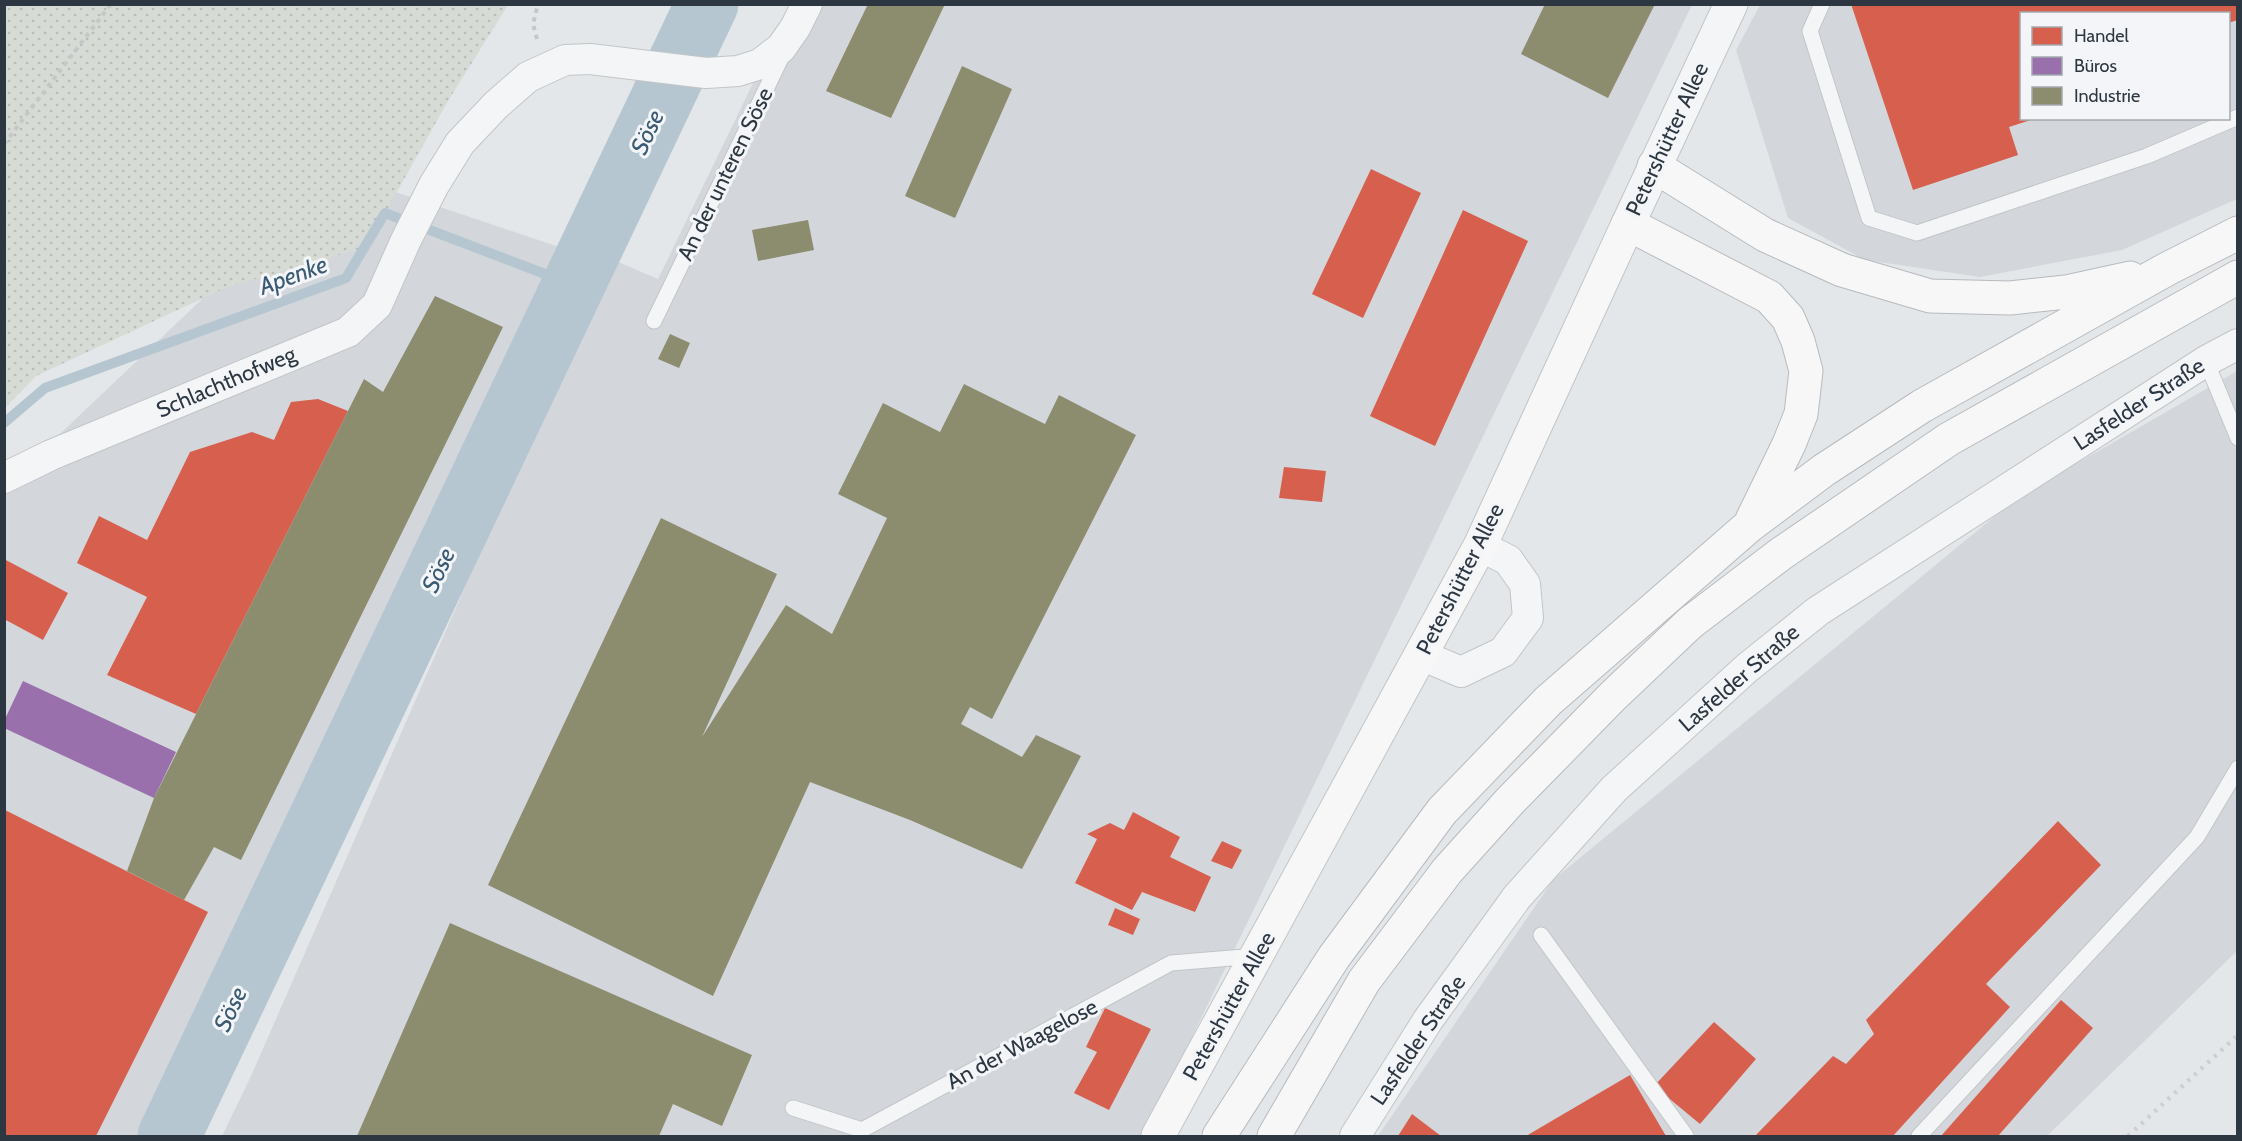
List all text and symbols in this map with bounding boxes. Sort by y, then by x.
legend [2020,12,2230,120]
text: Handel [2074,25,2129,47]
text: Büros [2074,55,2117,77]
street label: Petershütter Allee [1620,58,1714,220]
street label: An der unteren Söse [671,83,779,265]
text: Industrie [2074,85,2140,107]
water label: Söse [624,105,670,159]
water label: Apenke [254,249,331,301]
street label: Schlachthofweg [152,340,301,424]
street label: Lasfelder Straße [2068,352,2210,456]
street label: Petershütter Allee [1410,499,1510,659]
water label: Söse [415,543,461,597]
street label: Lasfelder Straße [1673,618,1805,738]
street label: Petershütter Allee [1177,927,1281,1085]
street label: Lasfelder Straße [1365,970,1471,1110]
water label: Söse [207,982,253,1036]
street label: An der Waagelose [942,993,1102,1095]

